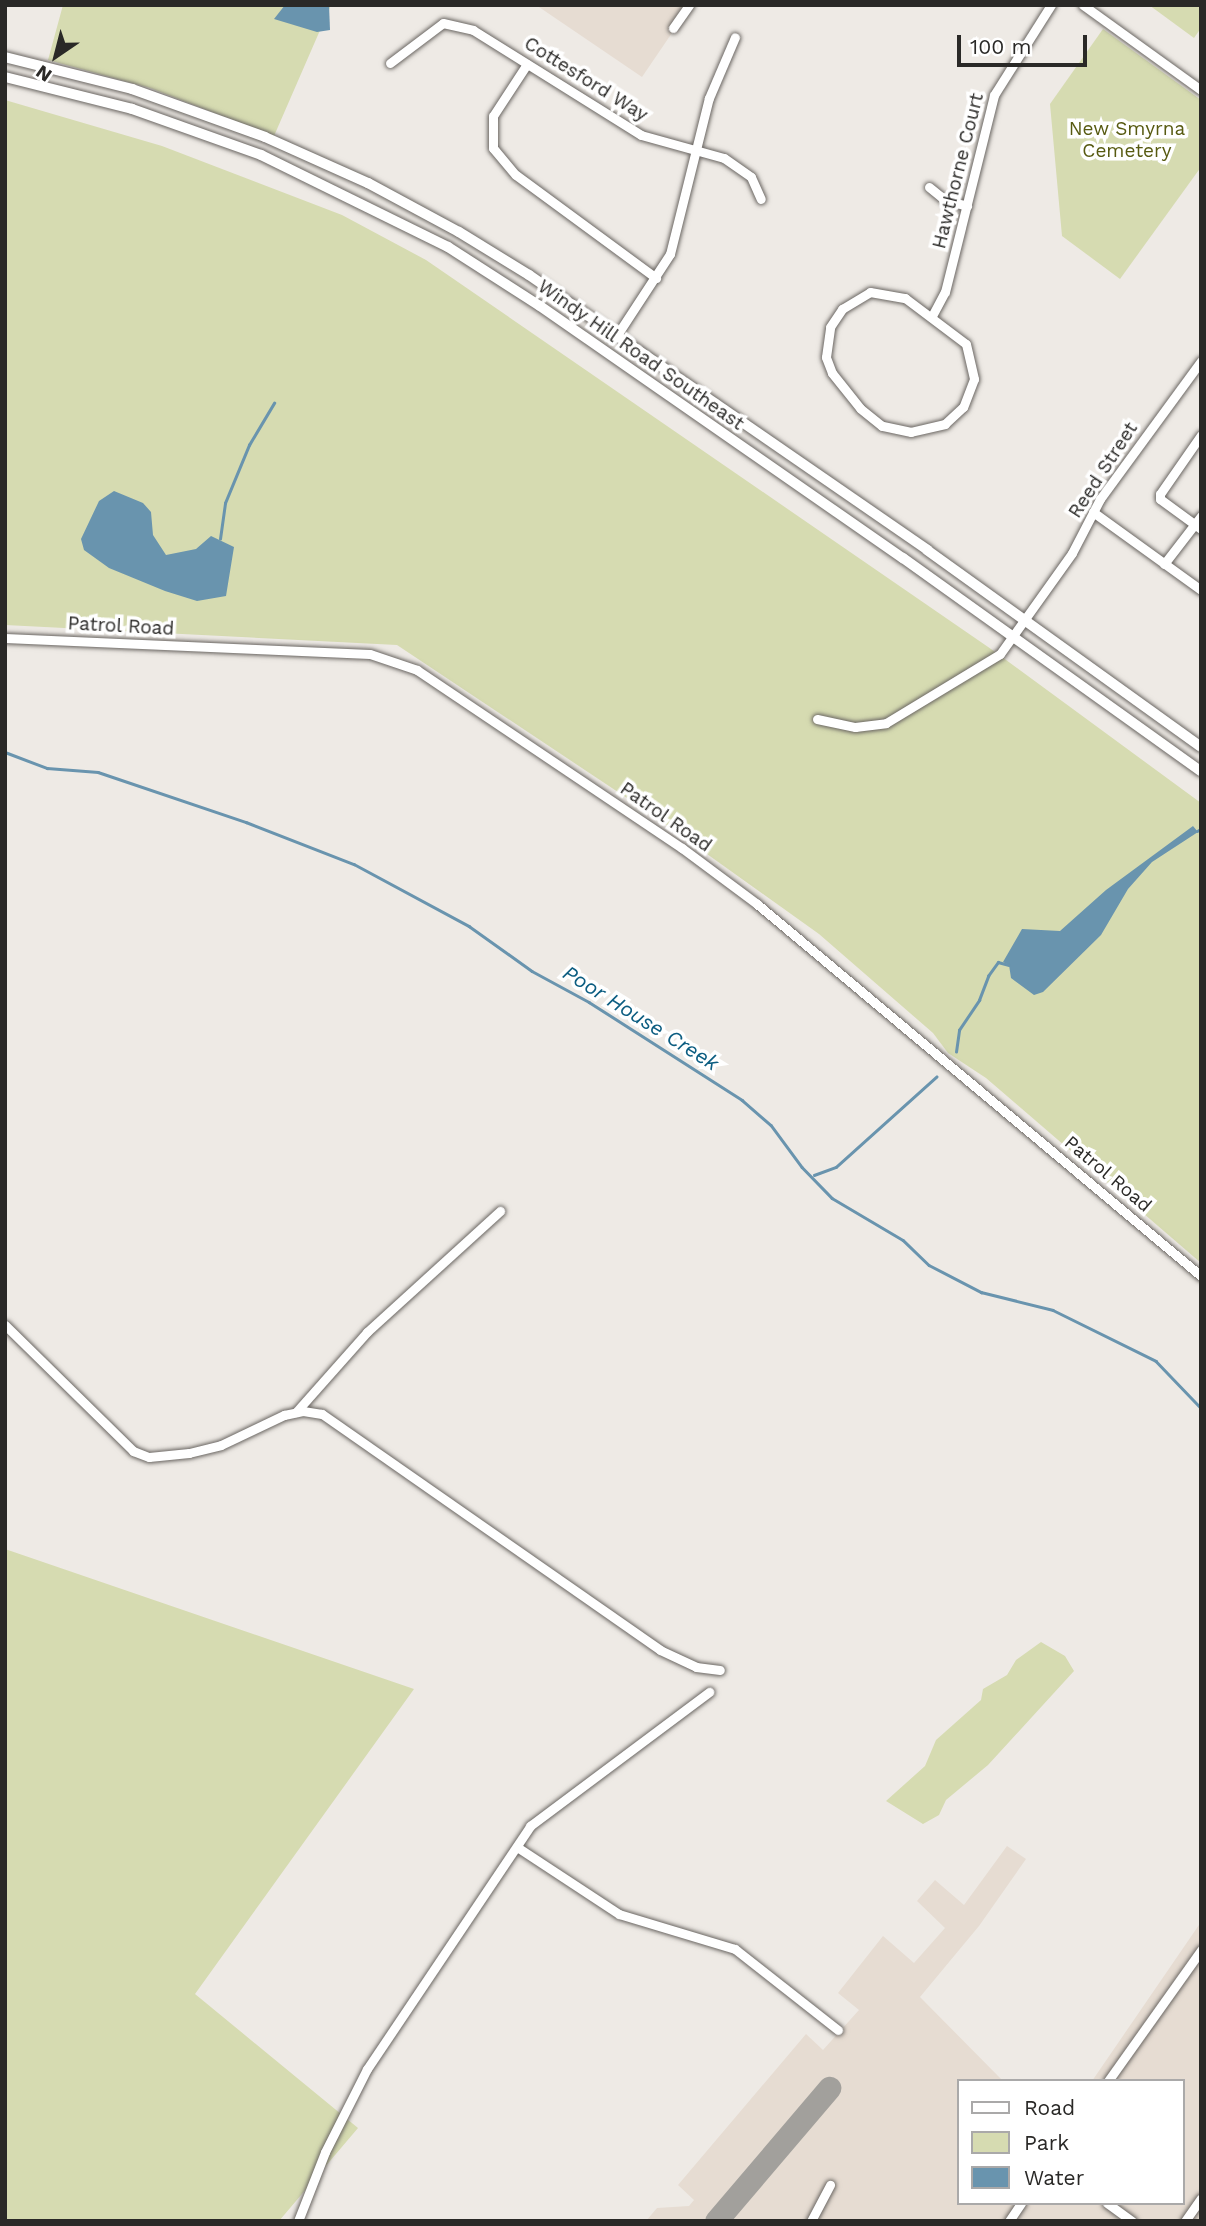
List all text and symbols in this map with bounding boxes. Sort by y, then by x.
north arrow [21,21,91,91]
scale bar [961,21,1090,65]
street label: Cottesford Way [520,32,652,126]
text: 100 m [970,34,1032,59]
text: N [31,60,56,87]
street label: Hawthorne Court [928,91,988,251]
park label: New Smyrna Cemetery [1069,118,1185,162]
street label: Windy Hill Road Southeast [533,275,749,435]
street label: Reed Street [1064,418,1142,522]
street label: Patrol Road [67,612,175,640]
street label: Patrol Road [615,777,717,857]
water label: Poor House Creek [558,960,724,1076]
street label: Patrol Road [1060,1131,1156,1217]
legend [958,2079,1185,2205]
text: Road [1024,2095,1075,2120]
text: Park [1024,2130,1069,2155]
text: Water [1024,2165,1084,2190]

